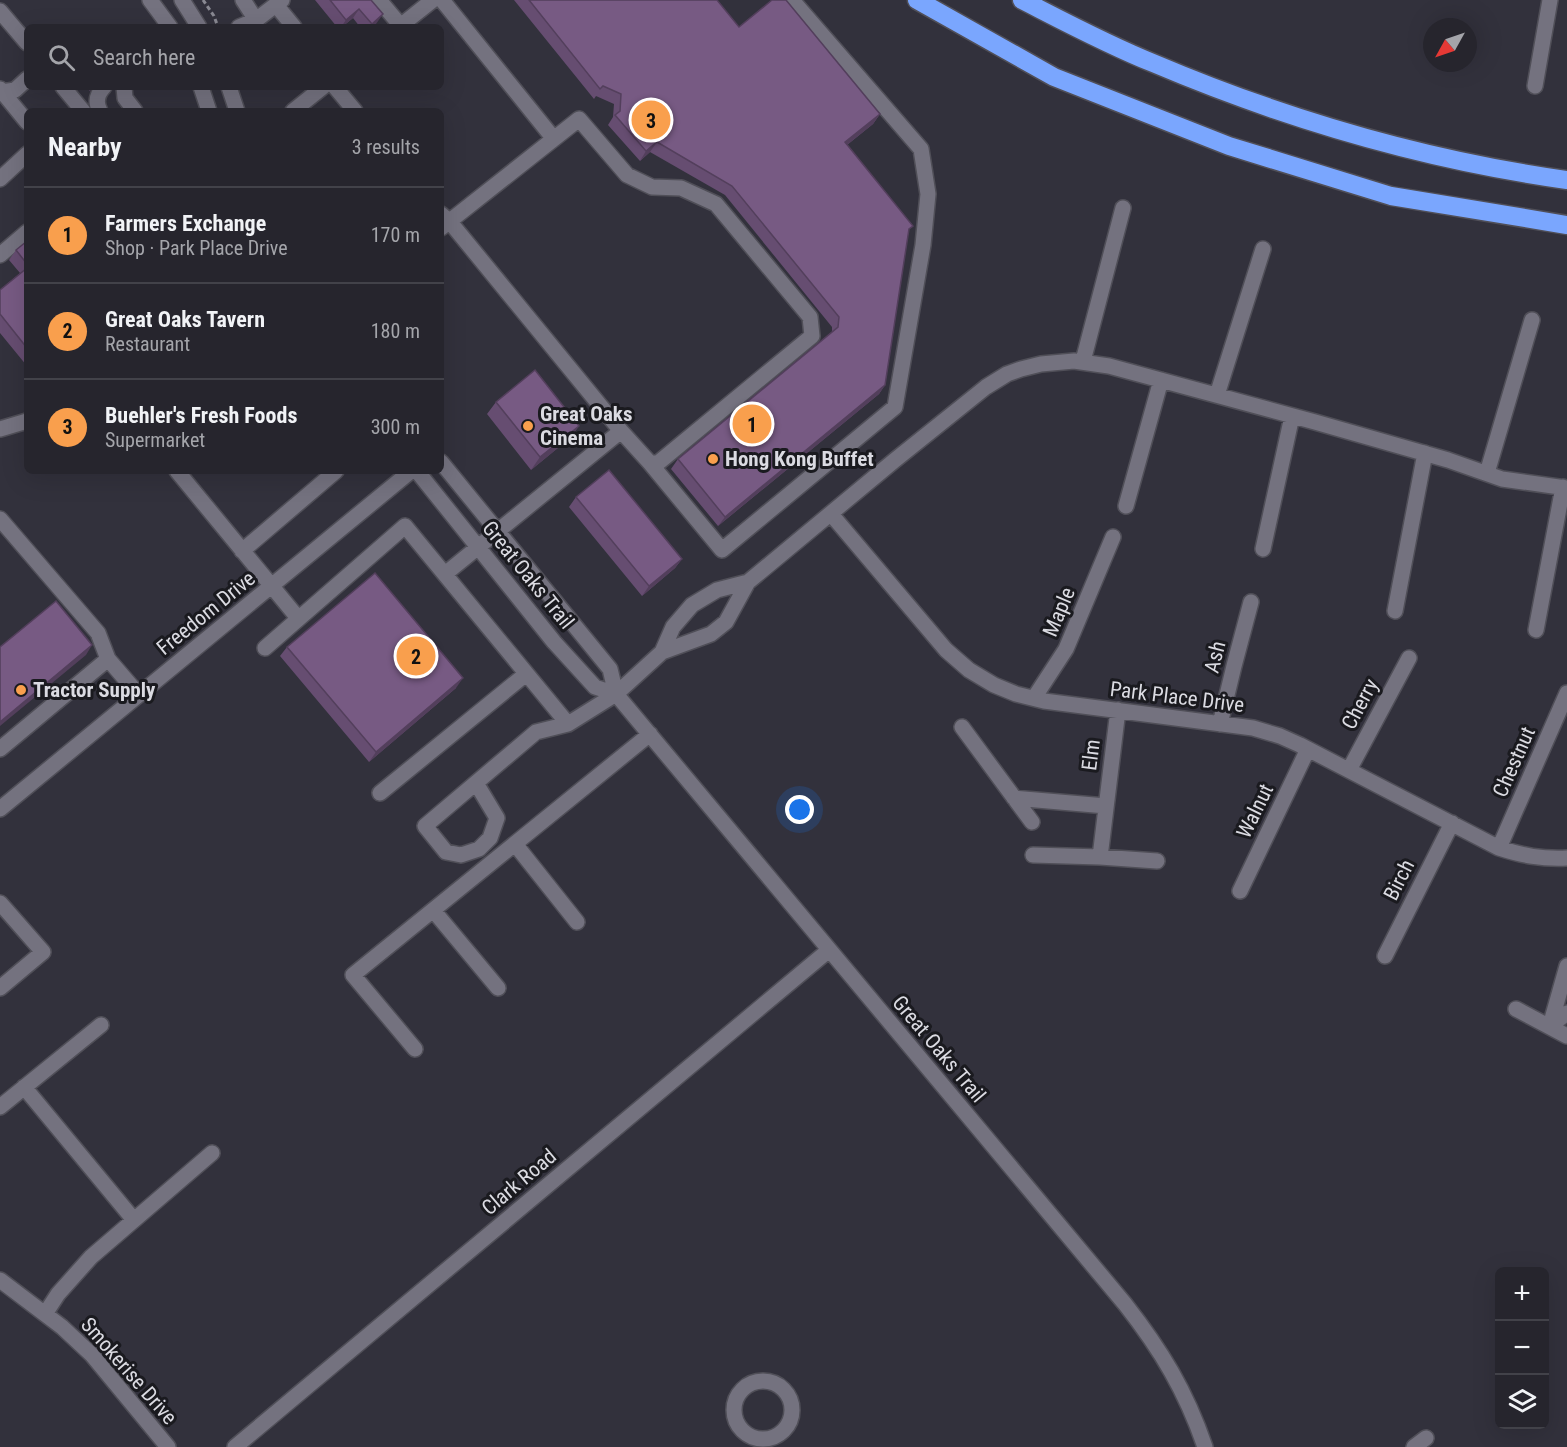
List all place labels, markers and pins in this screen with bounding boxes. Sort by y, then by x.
pin: 3 [632,98,670,142]
place label: Great Oaks Cinema [540,402,632,450]
pin: 1 [732,402,771,446]
marker: Great Oaks Cinema [521,419,535,433]
place label: Hong Kong Buffet [725,447,874,471]
marker: Hong Kong Buffet [706,452,720,466]
pin: 2 [396,634,436,678]
place label: Tractor Supply [33,678,156,702]
marker: Tractor Supply [14,683,28,697]

